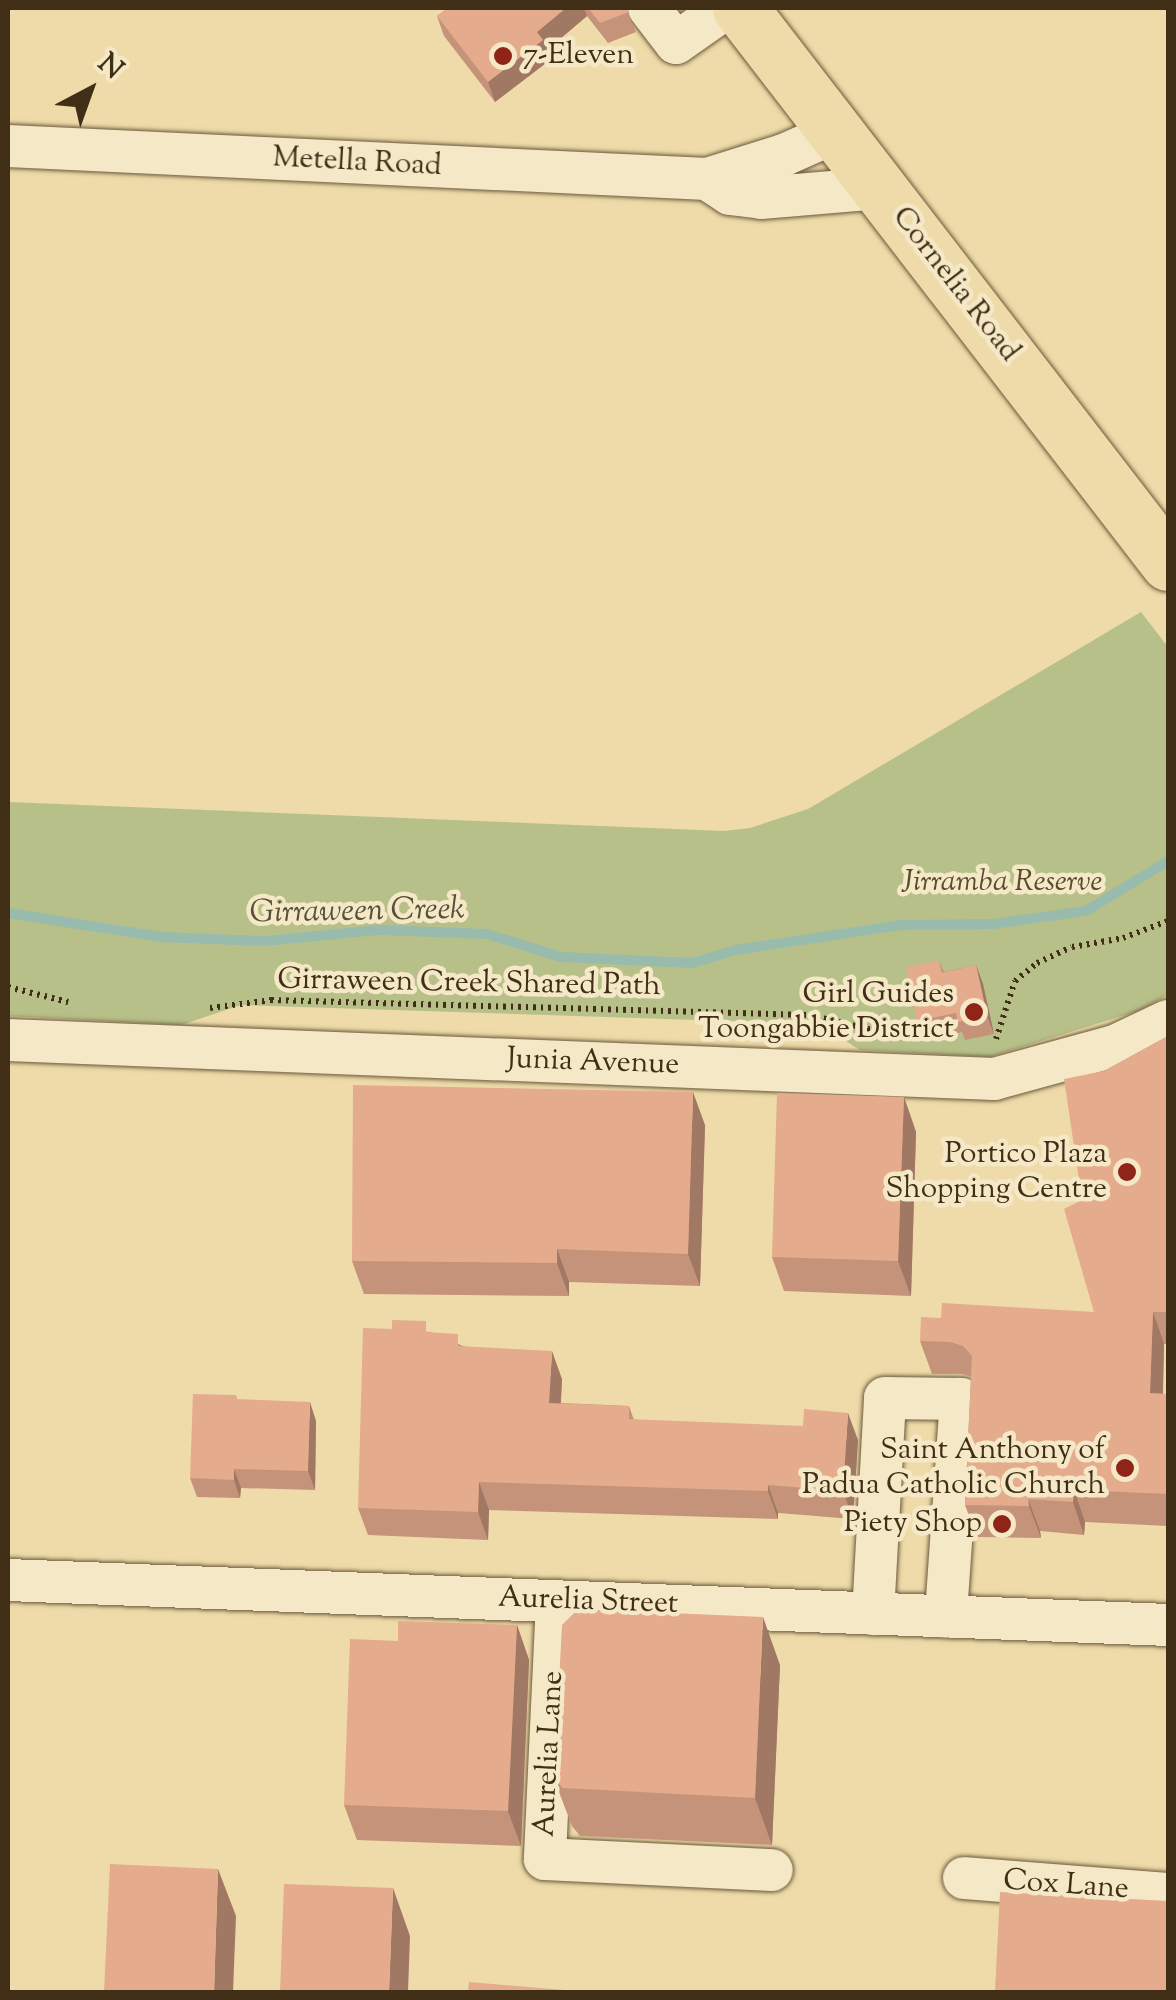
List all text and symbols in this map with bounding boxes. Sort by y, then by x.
place label: 7-Eleven [523,38,634,74]
north arrow [40,40,140,140]
text: N [88,45,131,90]
marker: 7-Eleven [492,45,514,67]
street label: Metella Road [271,141,443,185]
street label: Cornelia Road [883,200,1027,370]
park label: Jirramba Reserve [902,865,1102,901]
water label: Girraween Creek [249,891,465,933]
street label: Girraween Creek Shared Path [277,963,661,1005]
place label: Girl Guides Toongabbie District [698,977,954,1048]
marker: Girl Guides Toongabbie District [963,1001,985,1023]
street label: Junia Avenue [506,1042,680,1084]
place label: Portico Plaza Shopping Centre [885,1137,1107,1208]
marker: Portico Plaza Shopping Centre [1116,1161,1138,1183]
place label: Saint Anthony of Padua Catholic Church [802,1433,1105,1504]
marker: Saint Anthony of Padua Catholic Church [1114,1457,1136,1479]
place label: Piety Shop [844,1506,982,1542]
marker: Piety Shop [991,1513,1013,1535]
street label: Aurelia Street [497,1581,679,1623]
street label: Aurelia Lane [528,1670,572,1838]
street label: Cox Lane [1002,1864,1130,1908]

